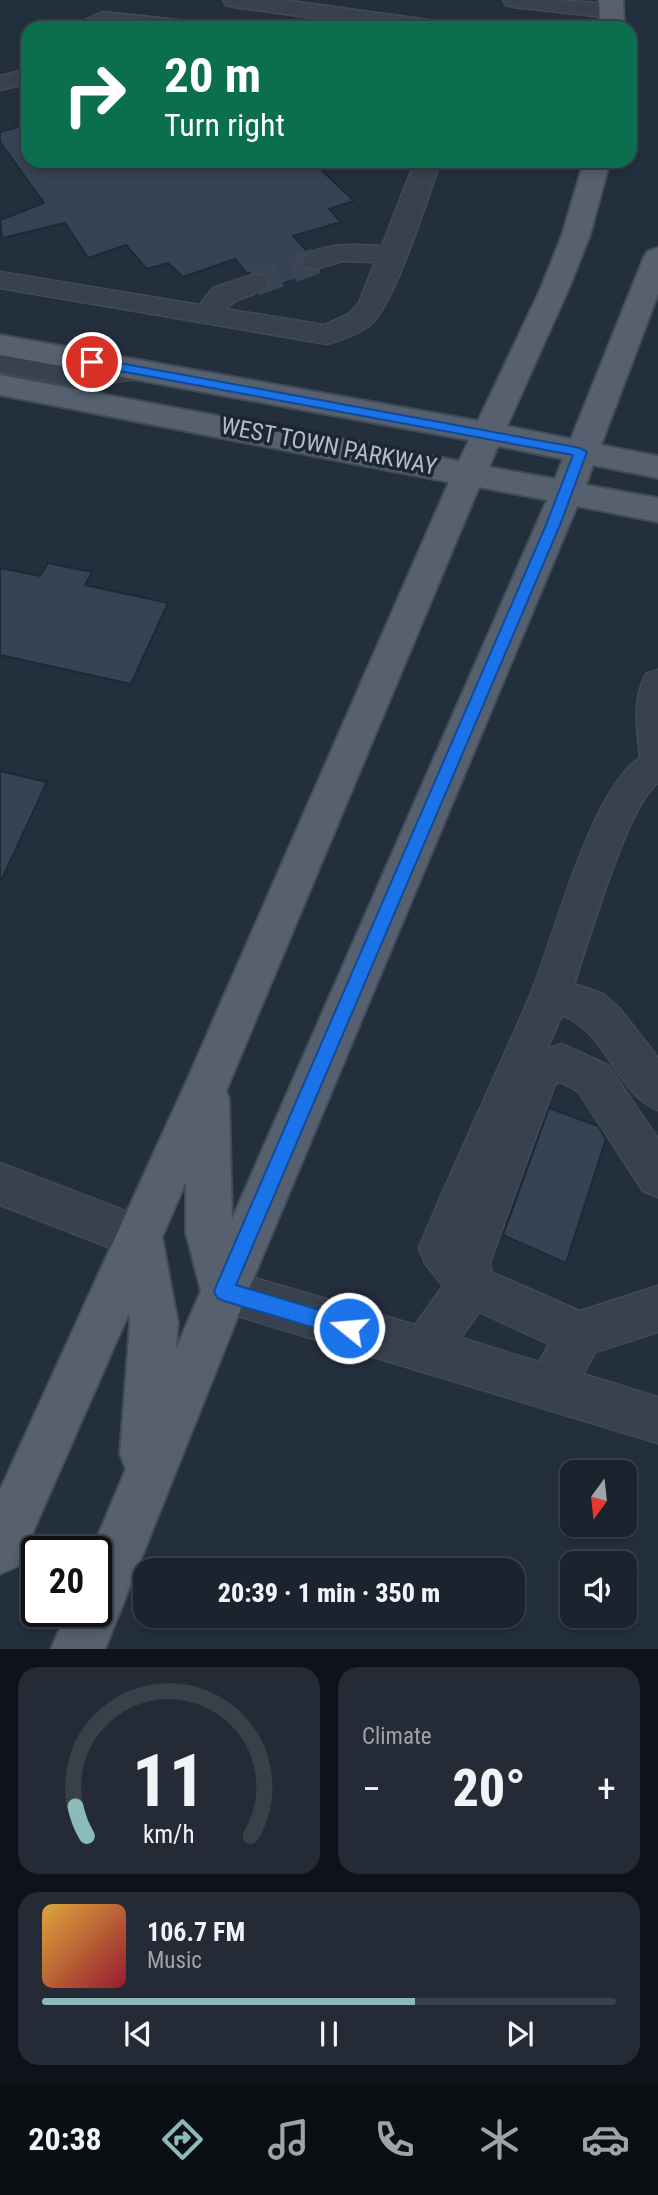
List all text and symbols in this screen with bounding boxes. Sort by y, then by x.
text: 20 m [164,47,261,104]
icon: right [49,49,140,140]
text: Turn right [164,106,285,144]
pin [62,332,122,392]
icon: arrive [73,343,111,381]
street label: WEST TOWN PARKWAY [219,411,440,481]
position arrow [312,1291,386,1365]
north arrow [560,1460,637,1536]
map controls [560,1460,637,1628]
speed limit sign: 20 [21,1536,112,1627]
button: sound [560,1551,637,1628]
text: 20:39 · 1 min · 350 m [218,1578,440,1608]
text: Climate [362,1723,432,1750]
text: 11 [132,1739,206,1825]
text: 20° [452,1758,526,1819]
text: − [362,1767,381,1811]
text: + [597,1767,616,1811]
text: km/h [143,1820,195,1849]
text: 106.7 FM [147,1917,245,1947]
text: Music [147,1947,202,1974]
icon: previous [119,2015,157,2053]
icon: pause [310,2015,348,2053]
icon: next [501,2015,539,2053]
icon: directions [158,2115,207,2164]
icon: music [264,2115,313,2164]
icon: phone [370,2115,419,2164]
icon: climate [475,2115,524,2164]
icon: car [581,2115,630,2164]
text: 20:38 [28,2120,102,2158]

